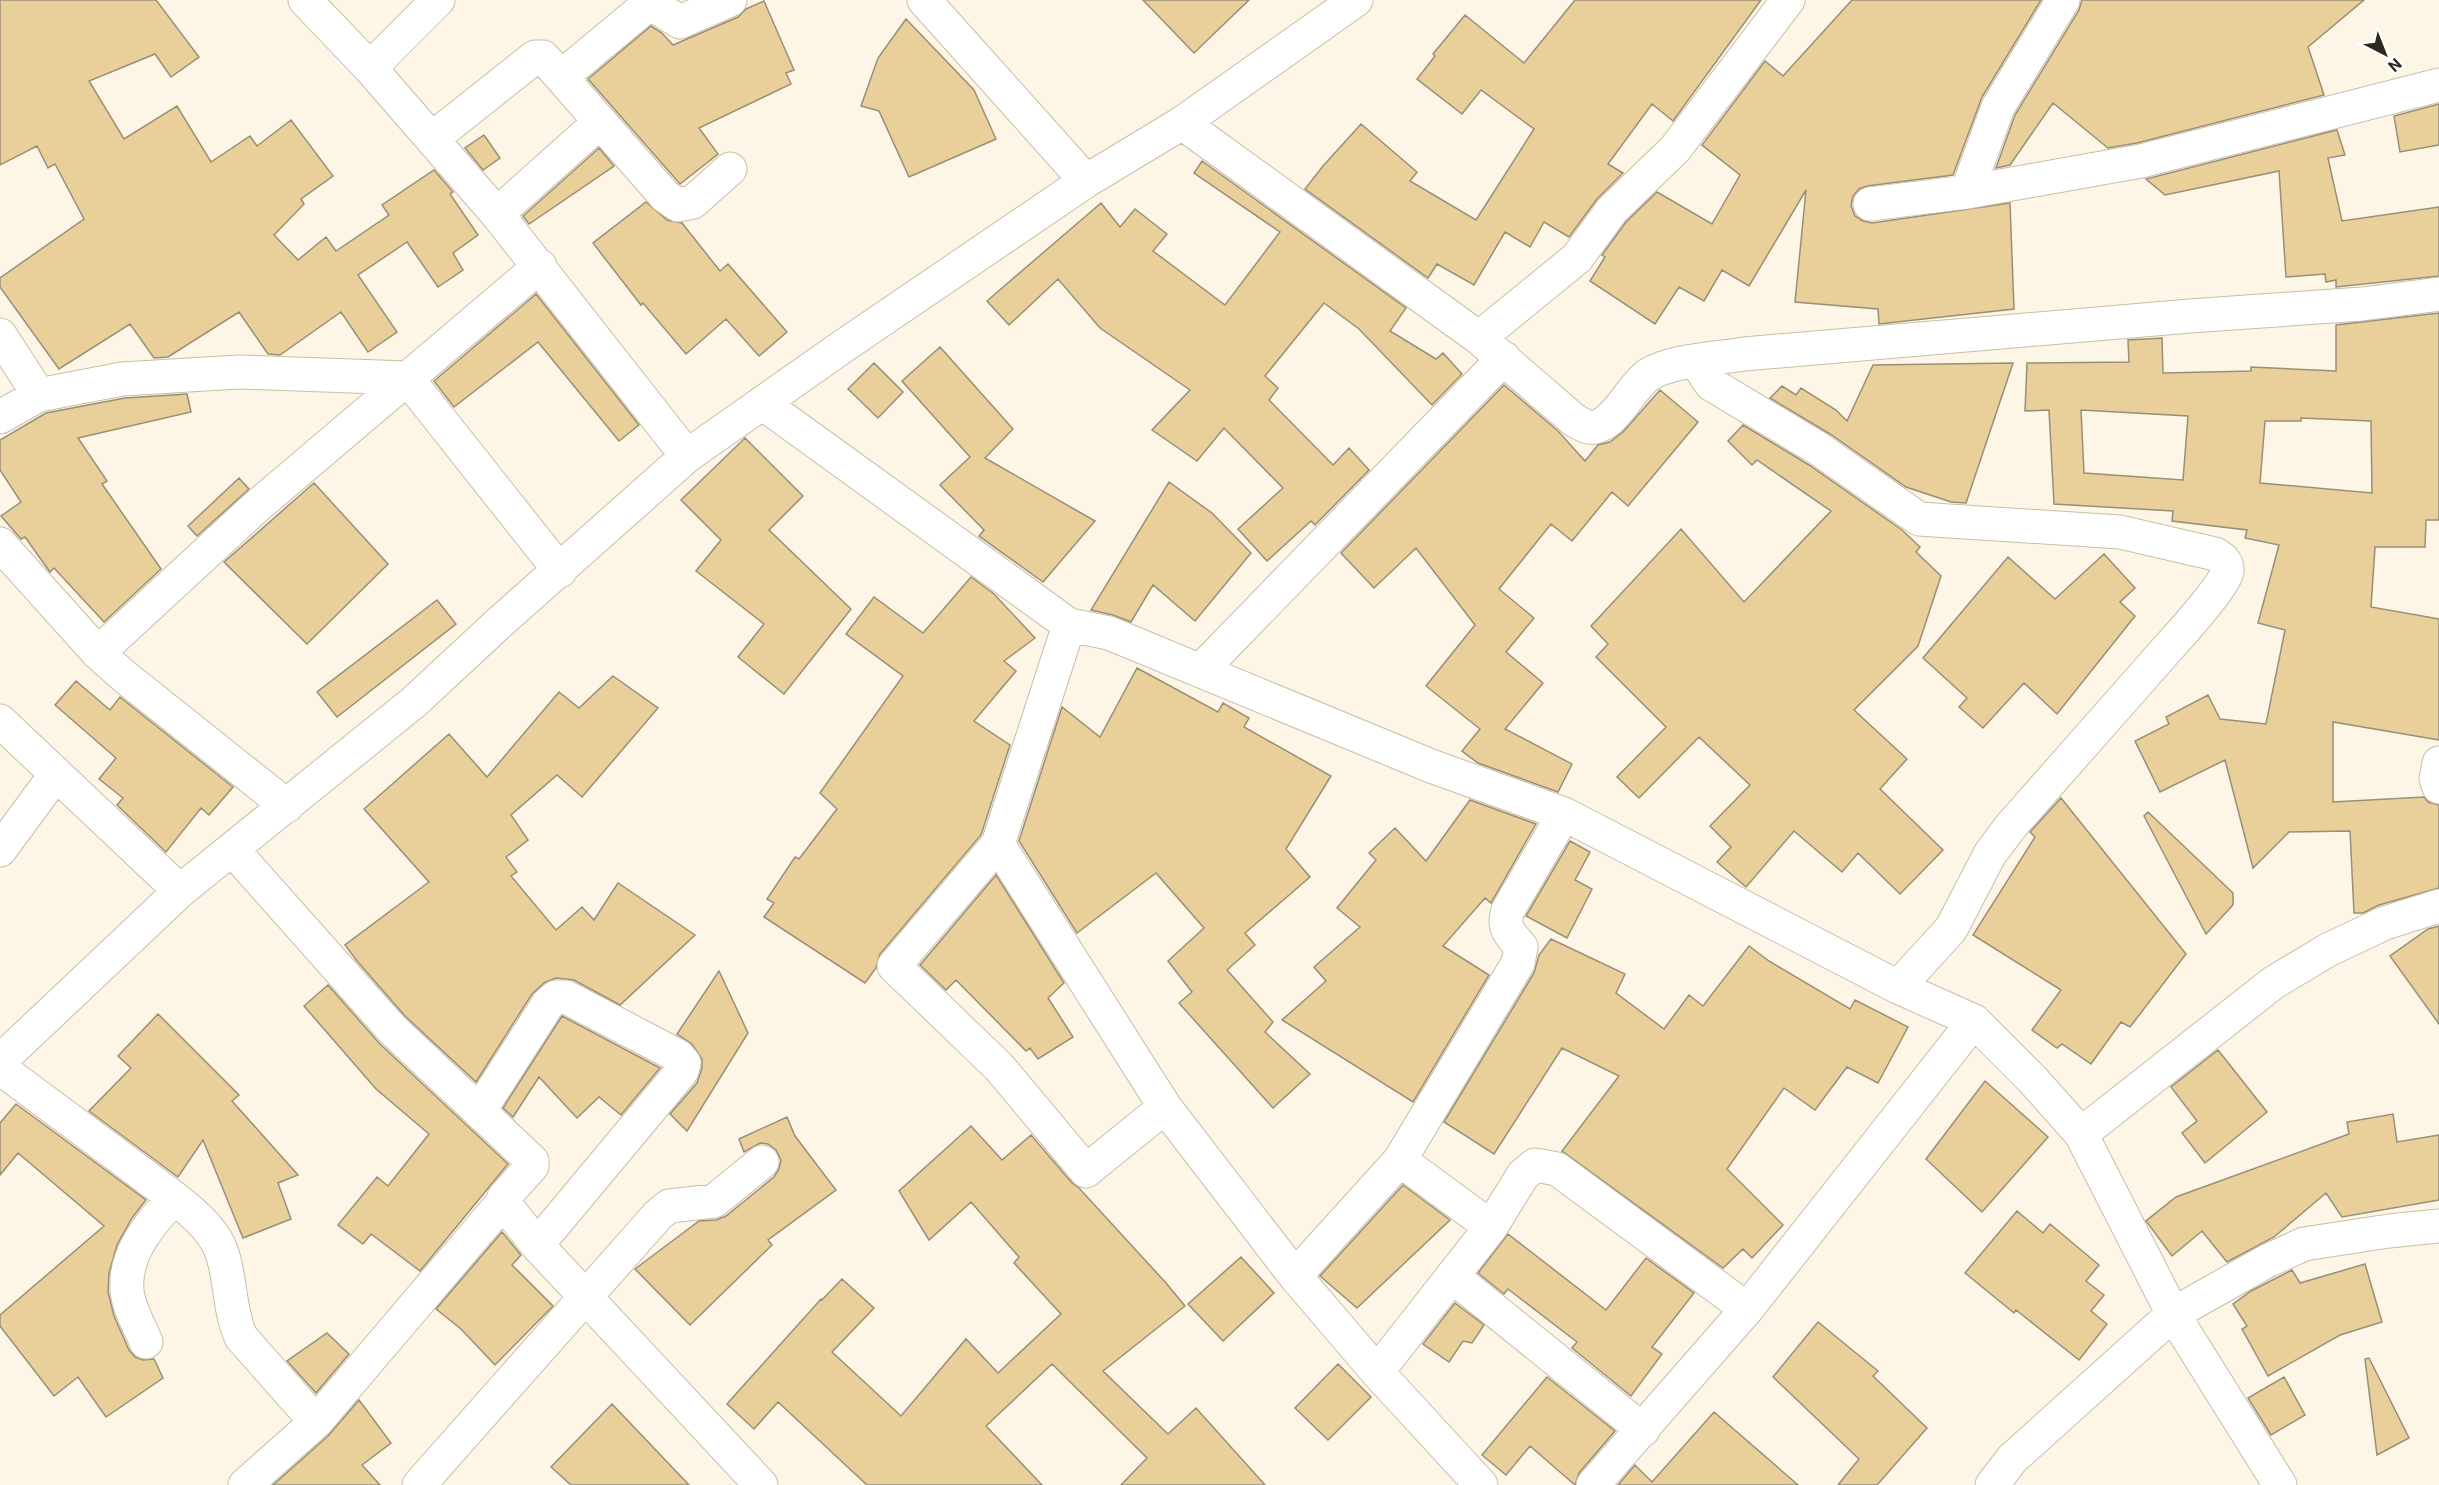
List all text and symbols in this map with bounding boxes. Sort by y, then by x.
north arrow [2355,24,2415,84]
text: N [2384,54,2405,76]

